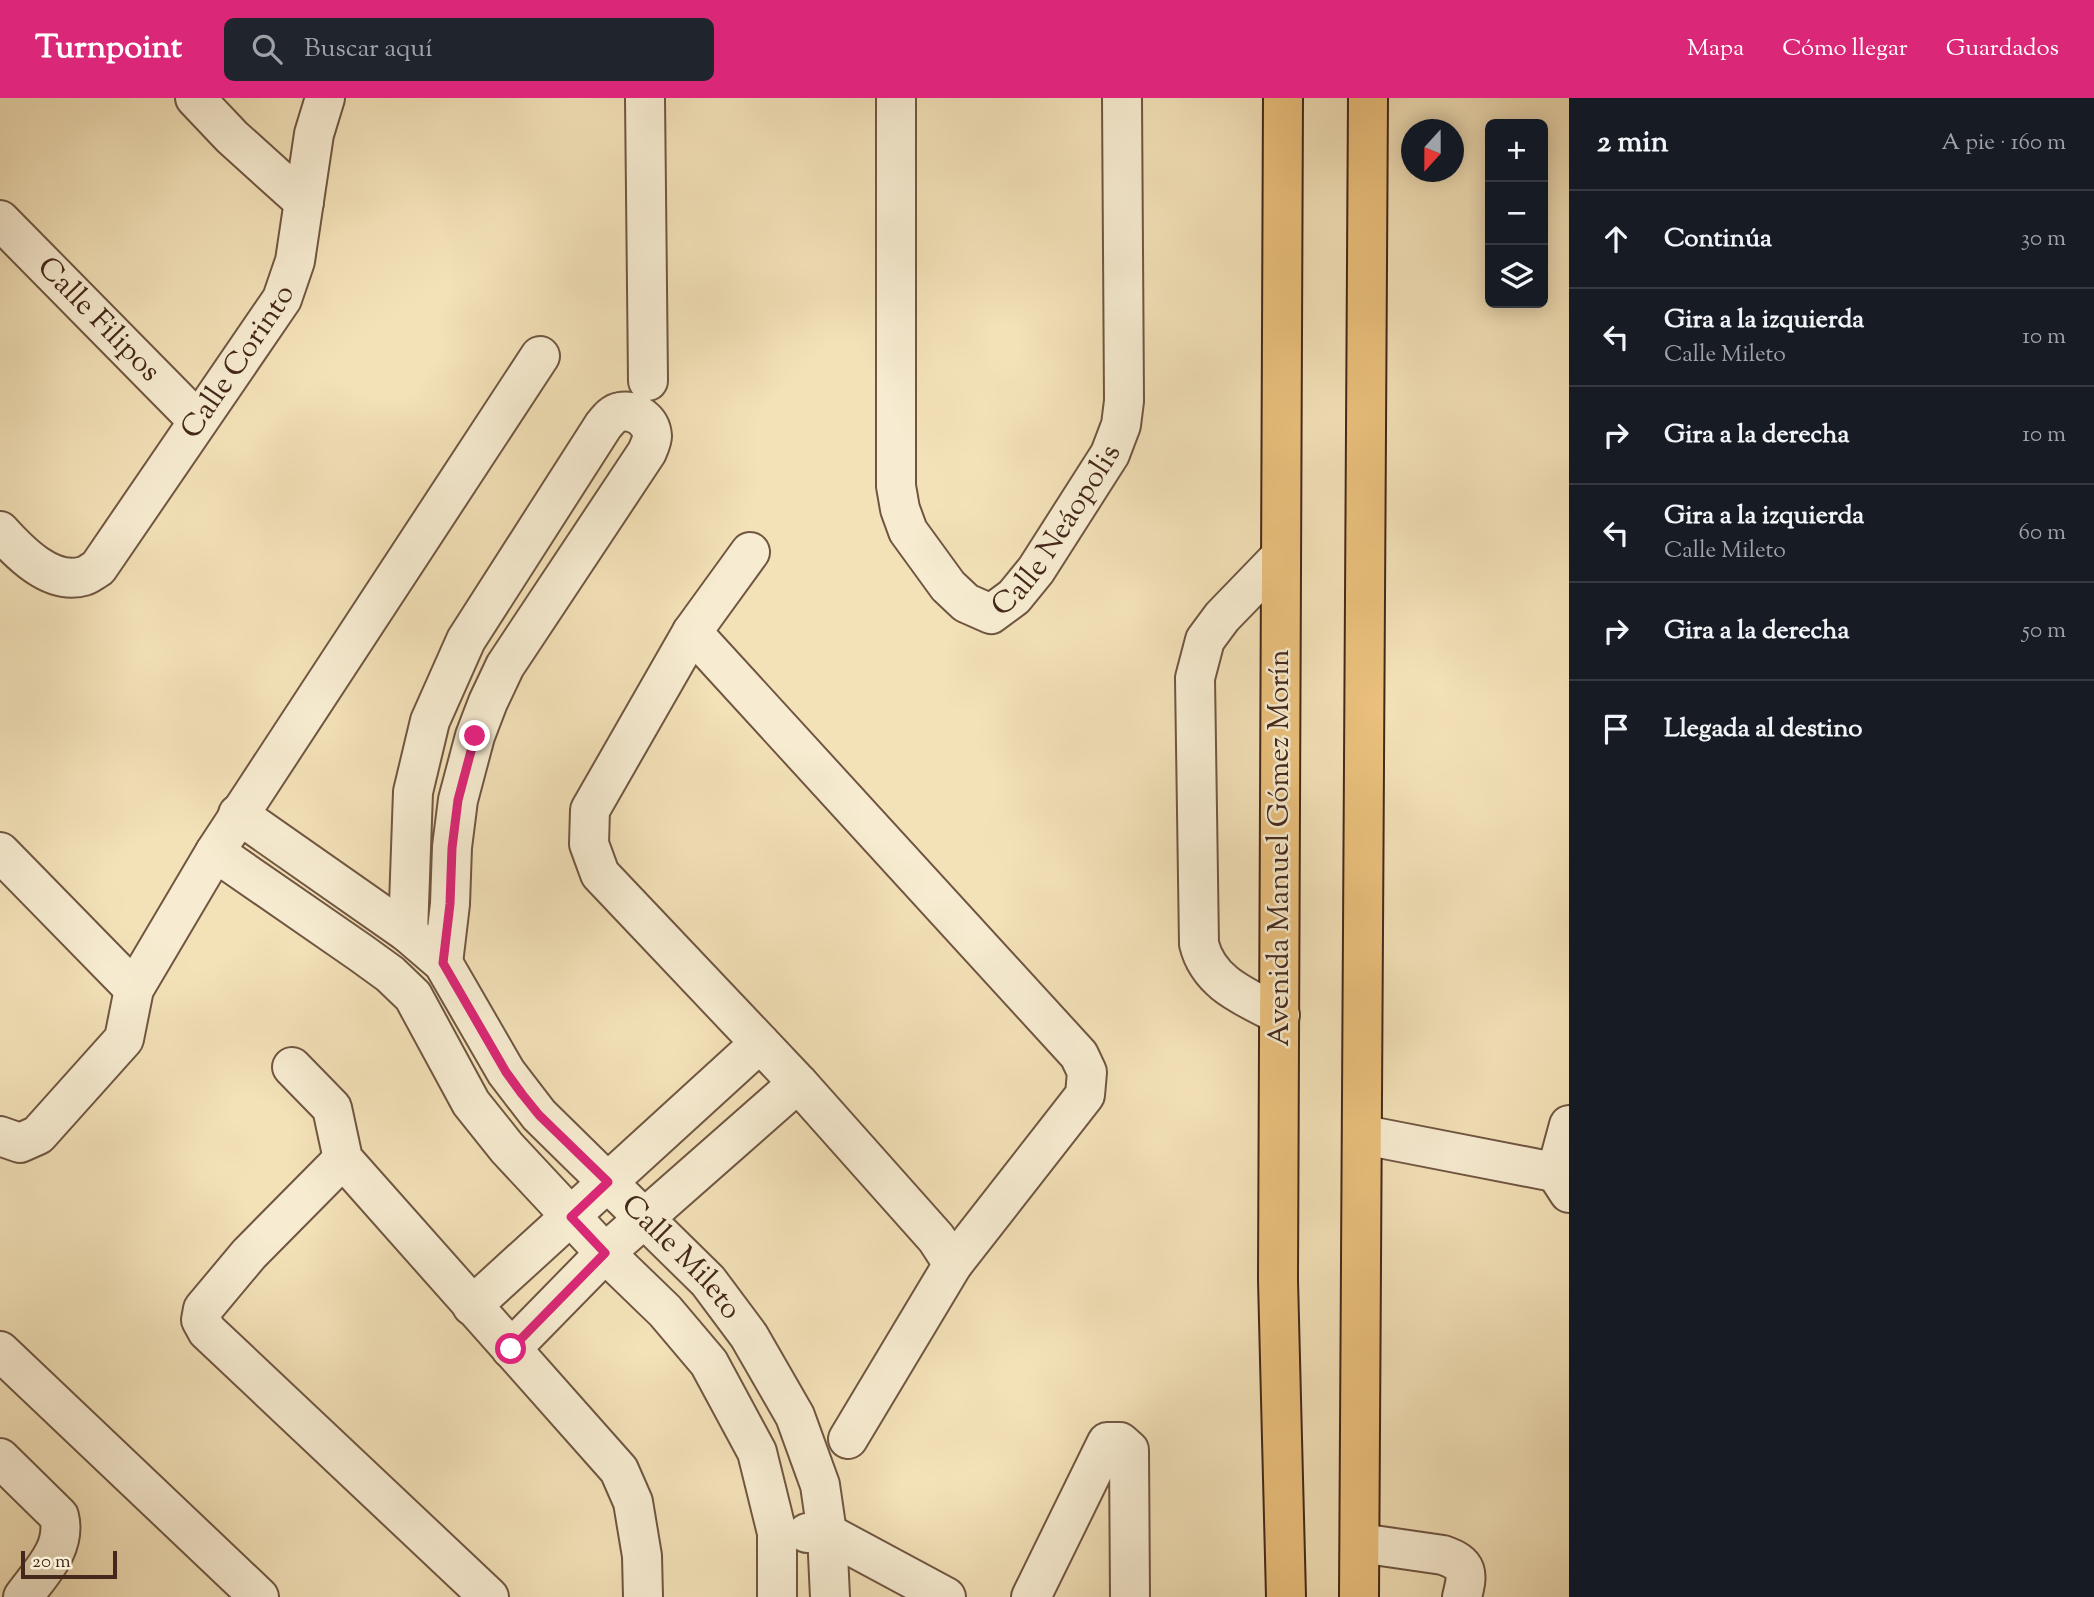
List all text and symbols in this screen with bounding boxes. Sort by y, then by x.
search box [224,18,714,81]
text: Turnpoint [35,25,182,73]
icon: search [248,30,286,68]
text: Buscar aquí [304,31,433,68]
text: Mapa [1687,32,1744,66]
text: Cómo llegar [1782,32,1908,66]
text: Guardados [1946,32,2059,66]
north arrow [1401,119,1464,182]
map controls [1485,119,1548,308]
button: + [1485,119,1548,182]
text: 2 min [1597,122,1669,165]
text: A pie · 160 m [1942,127,2066,160]
button: − [1485,182,1548,245]
icon: ahead [1597,220,1635,258]
text: Continúa [1664,221,1772,258]
text: 30 m [2021,223,2066,256]
button: layers [1485,245,1548,308]
street label: Calle Filipos [27,247,170,392]
street label: Calle Corinto [171,280,306,448]
text: Gira a la izquierda [1664,302,1864,339]
icon: left [1597,318,1635,356]
text: 10 m [2022,321,2066,354]
text: Calle Mileto [1664,339,1786,372]
icon: right [1597,416,1635,454]
text: Gira a la derecha [1664,417,1849,454]
text: 10 m [2022,419,2066,452]
street label: Calle Neáopolis [983,439,1133,628]
text: Gira a la izquierda [1664,498,1864,535]
icon: left [1597,514,1635,552]
text: 60 m [2018,517,2066,550]
text: Calle Mileto [1664,535,1786,568]
icon: right [1597,612,1635,650]
text: Gira a la derecha [1664,613,1849,650]
text: 50 m [2022,615,2066,648]
street label: Avenida Manuel Gómez Morín [1259,649,1302,1047]
icon: arrive [1597,710,1635,748]
text: Llegada al destino [1664,711,1862,748]
route end [459,720,490,751]
street label: Calle Mileto [611,1185,752,1329]
route start [495,1333,526,1364]
scale bar [21,1548,117,1580]
text: 20 m [32,1549,71,1576]

